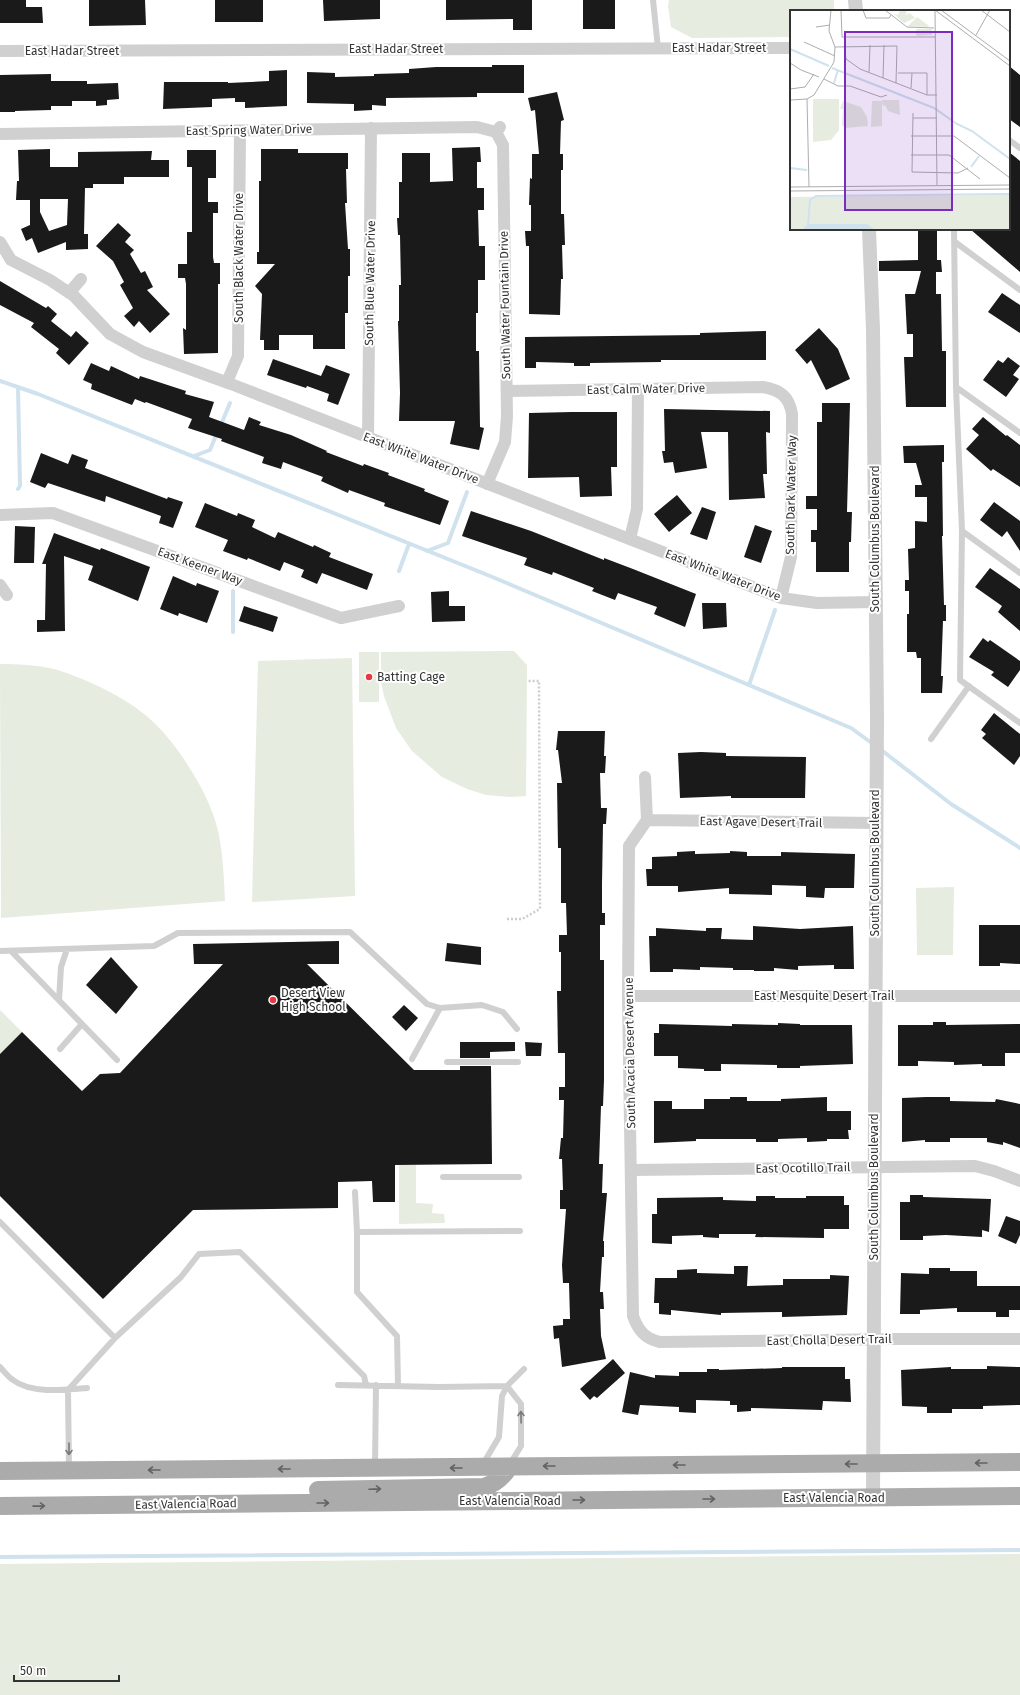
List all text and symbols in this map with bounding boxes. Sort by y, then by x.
inset map [790,10,1010,230]
street label: East Hadar Street [672,41,767,55]
street label: East Hadar Street [349,42,444,56]
street label: East Hadar Street [25,44,120,58]
street label: East Spring Water Drive [186,122,312,138]
street label: South Black Water Drive [232,193,246,323]
street label: South Blue Water Drive [362,220,378,346]
street label: South Water Fountain Drive [497,231,513,379]
street label: East Calm Water Drive [587,381,705,397]
street label: East White Water Drive [361,429,481,487]
street label: South Dark Water Way [783,435,799,555]
street label: South Columbus Boulevard [868,465,882,613]
street label: East Keener Way [156,544,244,588]
street label: East White Water Drive [663,546,783,604]
place label: Batting Cage [377,670,445,684]
marker: Batting Cage [364,672,374,682]
street label: South Columbus Boulevard [868,789,882,937]
street label: East Agave Desert Trail [700,814,823,830]
street label: South Acacia Desert Avenue [622,977,638,1129]
place label: Desert View High School [281,986,346,1014]
street label: East Mesquite Desert Trail [754,989,895,1003]
marker: Desert View High School [268,995,278,1005]
street label: South Columbus Boulevard [867,1113,881,1261]
street label: East Ocotillo Trail [755,1160,851,1176]
street label: East Cholla Desert Trail [766,1332,892,1348]
one-way arrow [517,1411,525,1424]
one-way arrow [65,1442,73,1455]
one-way arrow [975,1459,988,1467]
one-way arrow [845,1460,858,1468]
one-way arrow [673,1461,686,1469]
one-way arrow [543,1462,556,1470]
one-way arrow [450,1464,463,1471]
one-way arrow [278,1465,291,1473]
one-way arrow [148,1466,161,1474]
one-way arrow [368,1485,381,1493]
street label: East Valencia Road [783,1491,885,1505]
street label: East Valencia Road [459,1494,561,1508]
one-way arrow [702,1495,715,1503]
street label: East Valencia Road [135,1496,237,1512]
one-way arrow [572,1496,585,1504]
one-way arrow [316,1499,329,1506]
one-way arrow [32,1502,45,1509]
scale bar [14,1657,119,1683]
text: 50 m [20,1664,46,1678]

